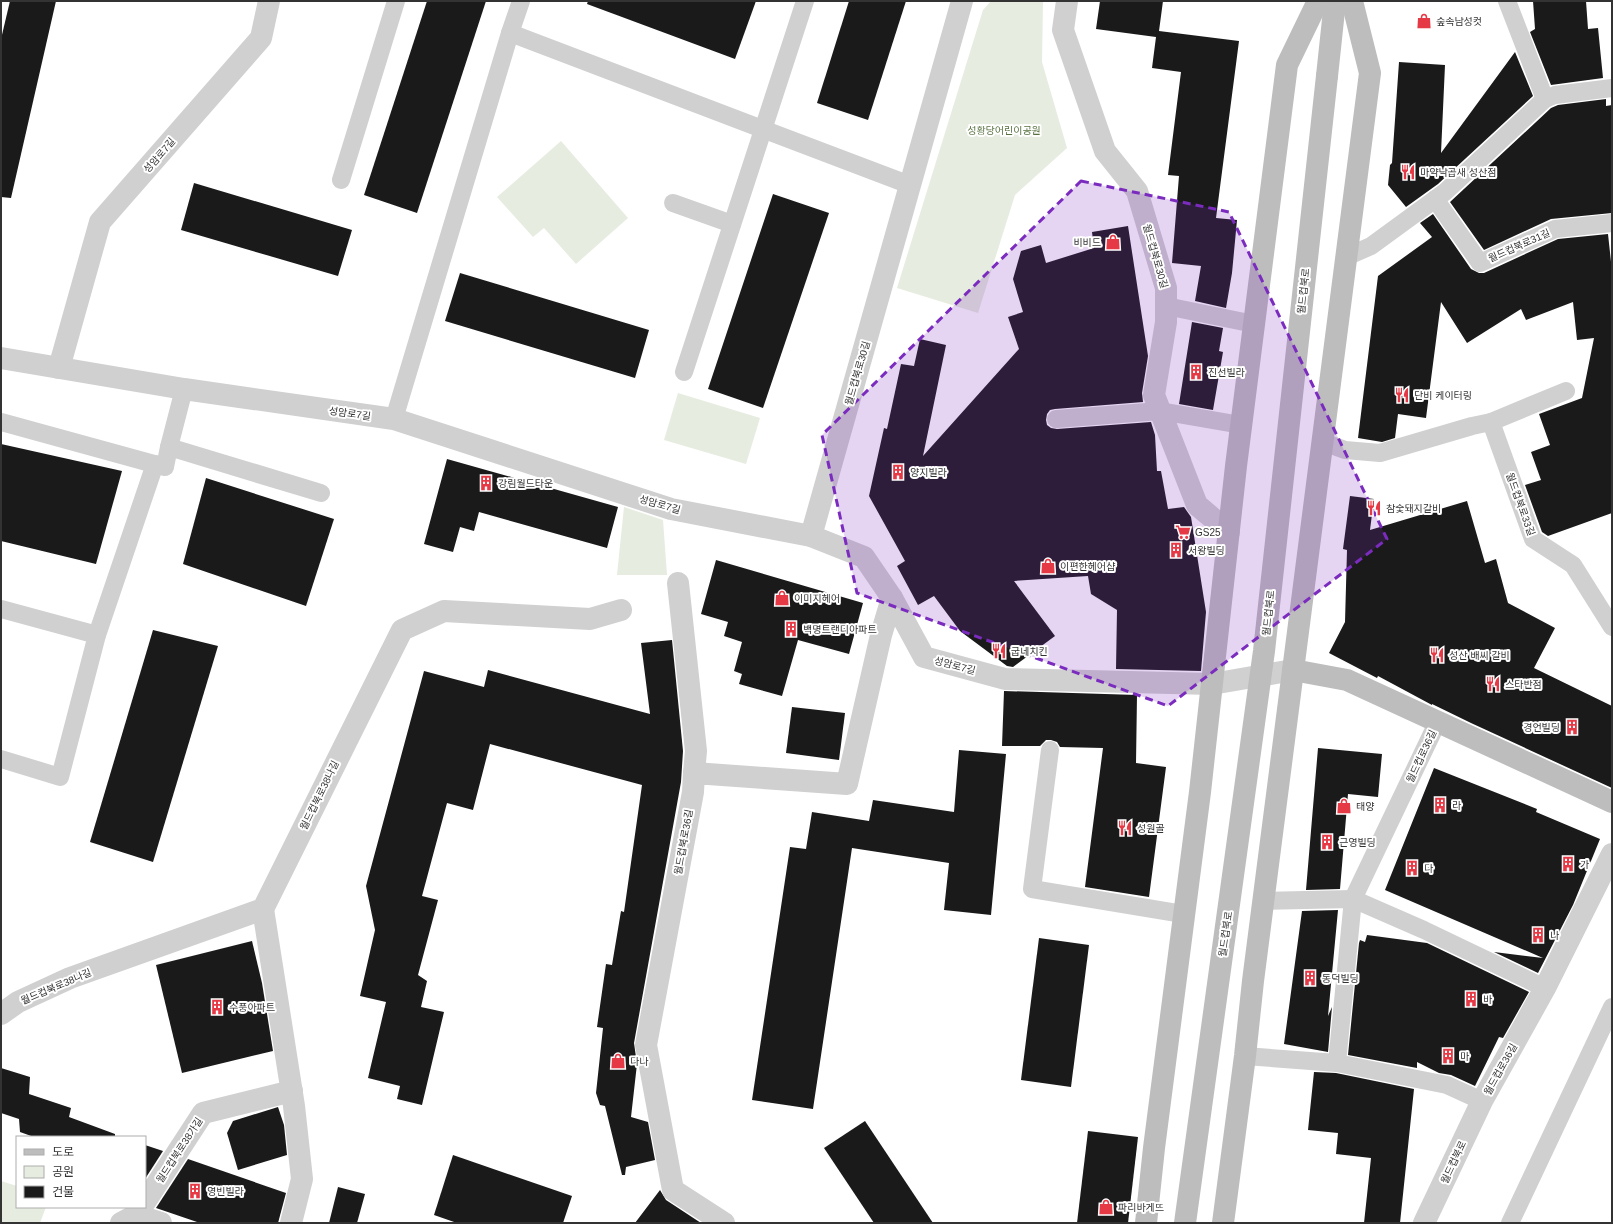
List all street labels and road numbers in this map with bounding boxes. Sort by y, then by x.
street label: 성암로7길 [141,136,177,175]
street label: 월드컵북로30길 [1141,223,1170,290]
street label: 월드컵북로31길 [1487,227,1552,264]
street label: 월드컵북로 [1296,268,1311,315]
street label: 월드컵북로30길 [843,340,872,407]
street label: 성암로7길 [328,405,372,422]
street label: 월드컵북로33길 [1504,471,1537,537]
street label: 성암로7길 [638,493,682,516]
street label: 월드컵북로 [1261,590,1276,637]
street label: 성암로7길 [933,655,977,676]
street label: 월드컵로36길 [1404,728,1439,784]
street label: 월드컵북로38나길 [298,759,341,832]
street label: 월드컵북로36길 [672,808,695,876]
street label: 월드컵북로 [1217,911,1234,958]
street label: 월드컵북로38나길 [19,967,93,1006]
street label: 월드컵로36길 [1482,1042,1519,1097]
street label: 월드컵북로38가길 [154,1116,205,1185]
street label: 월드컵북로 [1439,1139,1468,1185]

